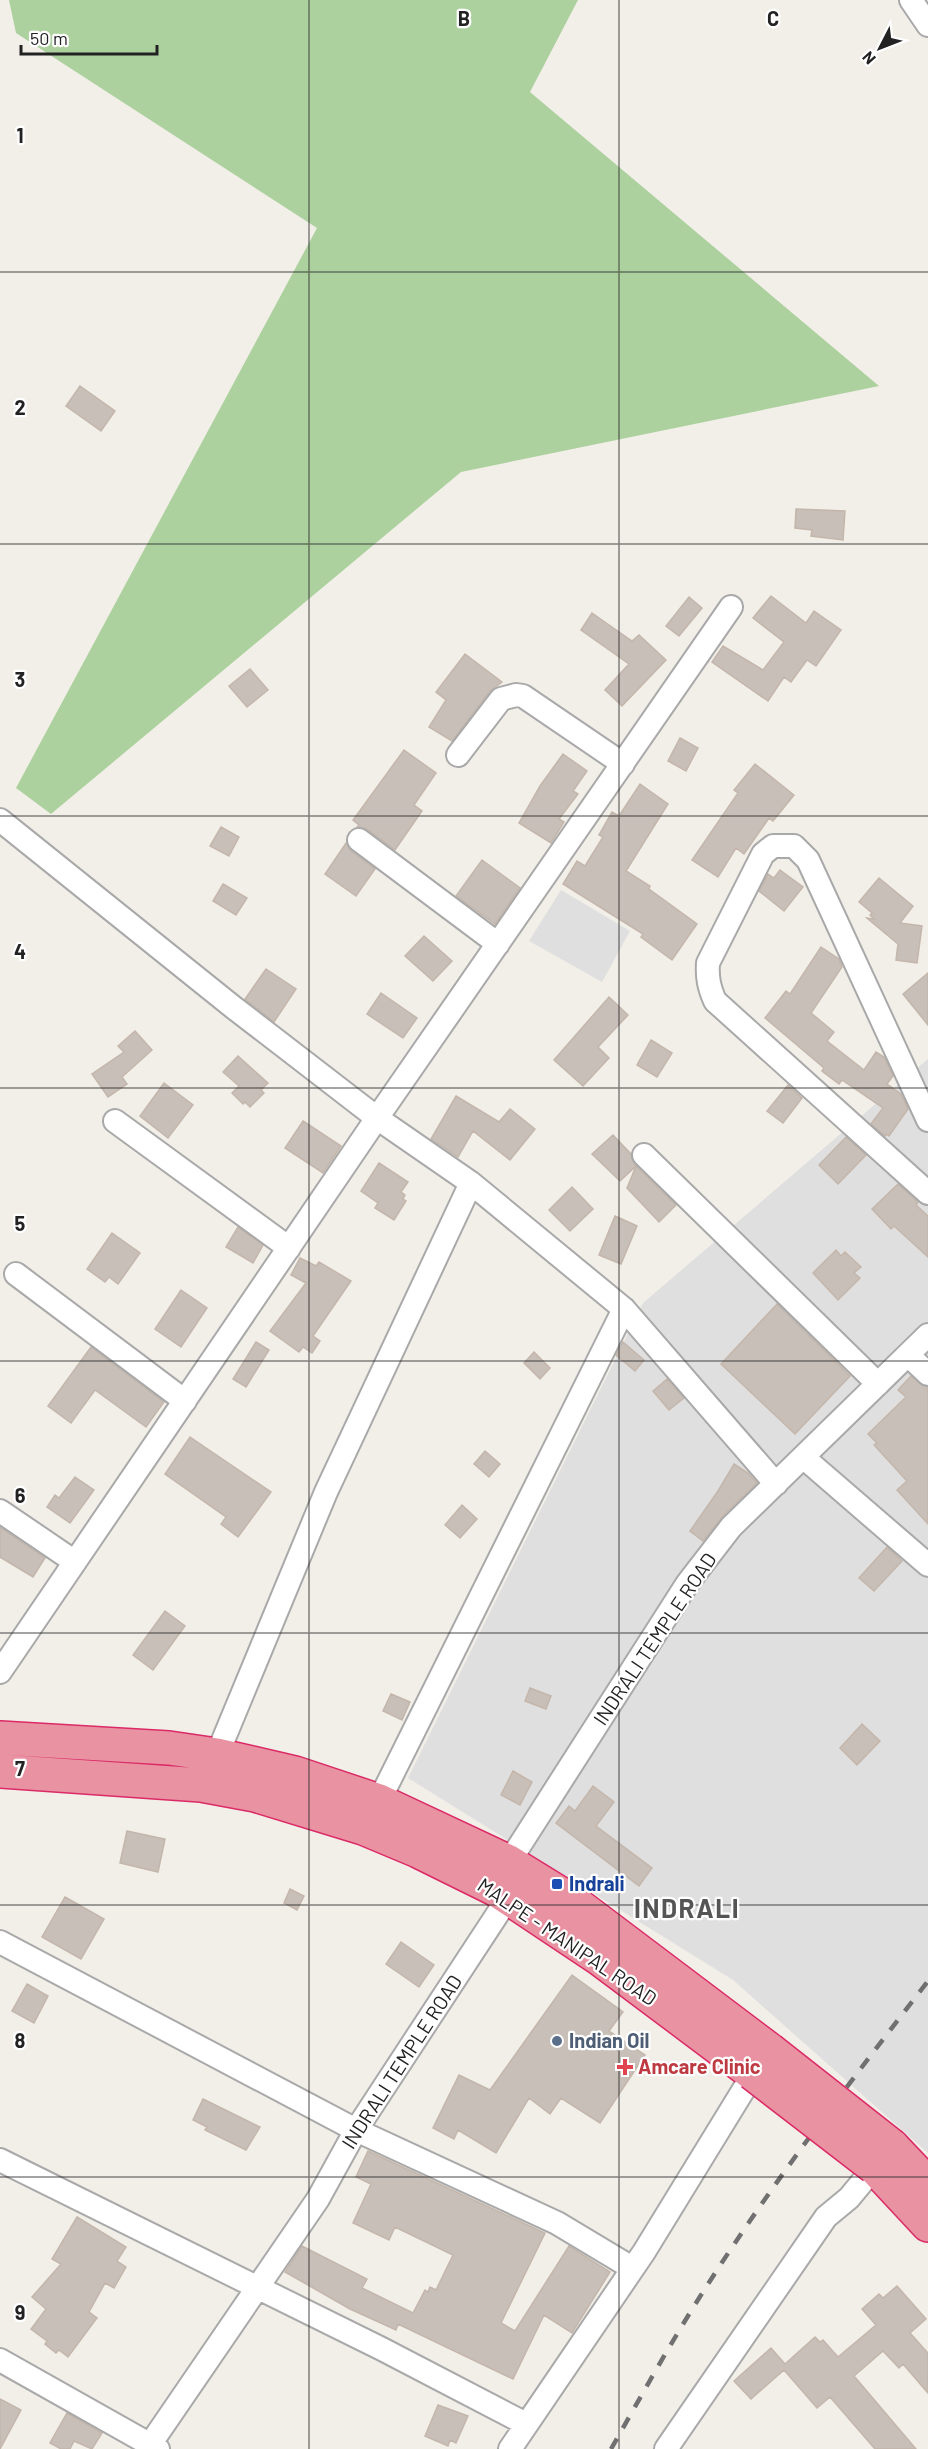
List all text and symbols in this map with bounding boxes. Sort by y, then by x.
text: B [458,6,470,30]
text: C [767,6,779,30]
scale bar [21,18,158,56]
north arrow [850,18,910,78]
text: 50 m [30,27,68,49]
text: N [858,48,879,69]
text: 1 [16,123,24,147]
text: 2 [14,395,26,419]
text: 3 [15,667,25,691]
text: 4 [14,939,26,963]
text: 5 [15,1211,26,1235]
text: 6 [15,1483,26,1507]
street label: INDRALI TEMPLE ROAD [588,1548,721,1729]
text: 7 [15,1756,25,1780]
place label: Indrali [569,1871,625,1895]
street label: MALPE - MANIPAL ROAD [473,1872,662,2010]
marker: Indrali [550,1877,564,1891]
district label: INDRALI [634,1892,740,1923]
street label: INDRALI TEMPLE ROAD [336,1970,466,2153]
text: 8 [15,2028,26,2052]
place label: Indian Oil [569,2028,649,2052]
marker: Indian Oil [550,2034,564,2048]
place label: Amcare Clinic [638,2054,761,2078]
marker: Amcare Clinic [616,2058,634,2076]
text: 9 [15,2300,25,2324]

